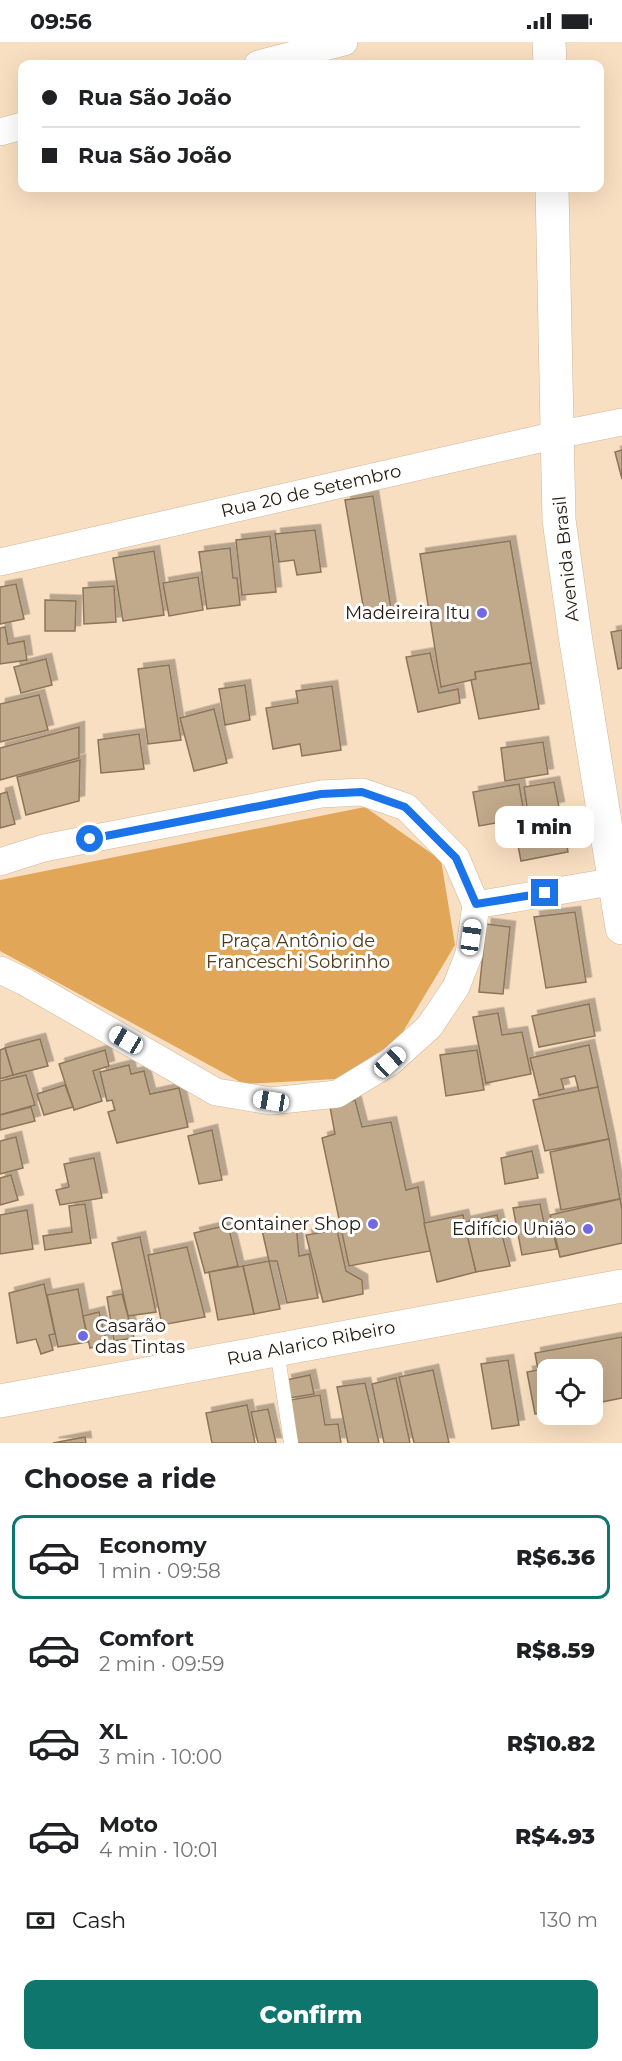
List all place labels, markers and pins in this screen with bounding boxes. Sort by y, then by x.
place label: Madeireira Itu [345,602,470,624]
marker: Madeireira Itu [475,606,489,620]
place label: Container Shop [221,1213,361,1235]
marker: Container Shop [366,1217,380,1231]
place label: Edifício União [452,1218,576,1240]
marker: Edifício União [581,1222,595,1236]
place label: Casarão das Tintas [95,1315,185,1358]
marker: Casarão das Tintas [76,1329,90,1343]

